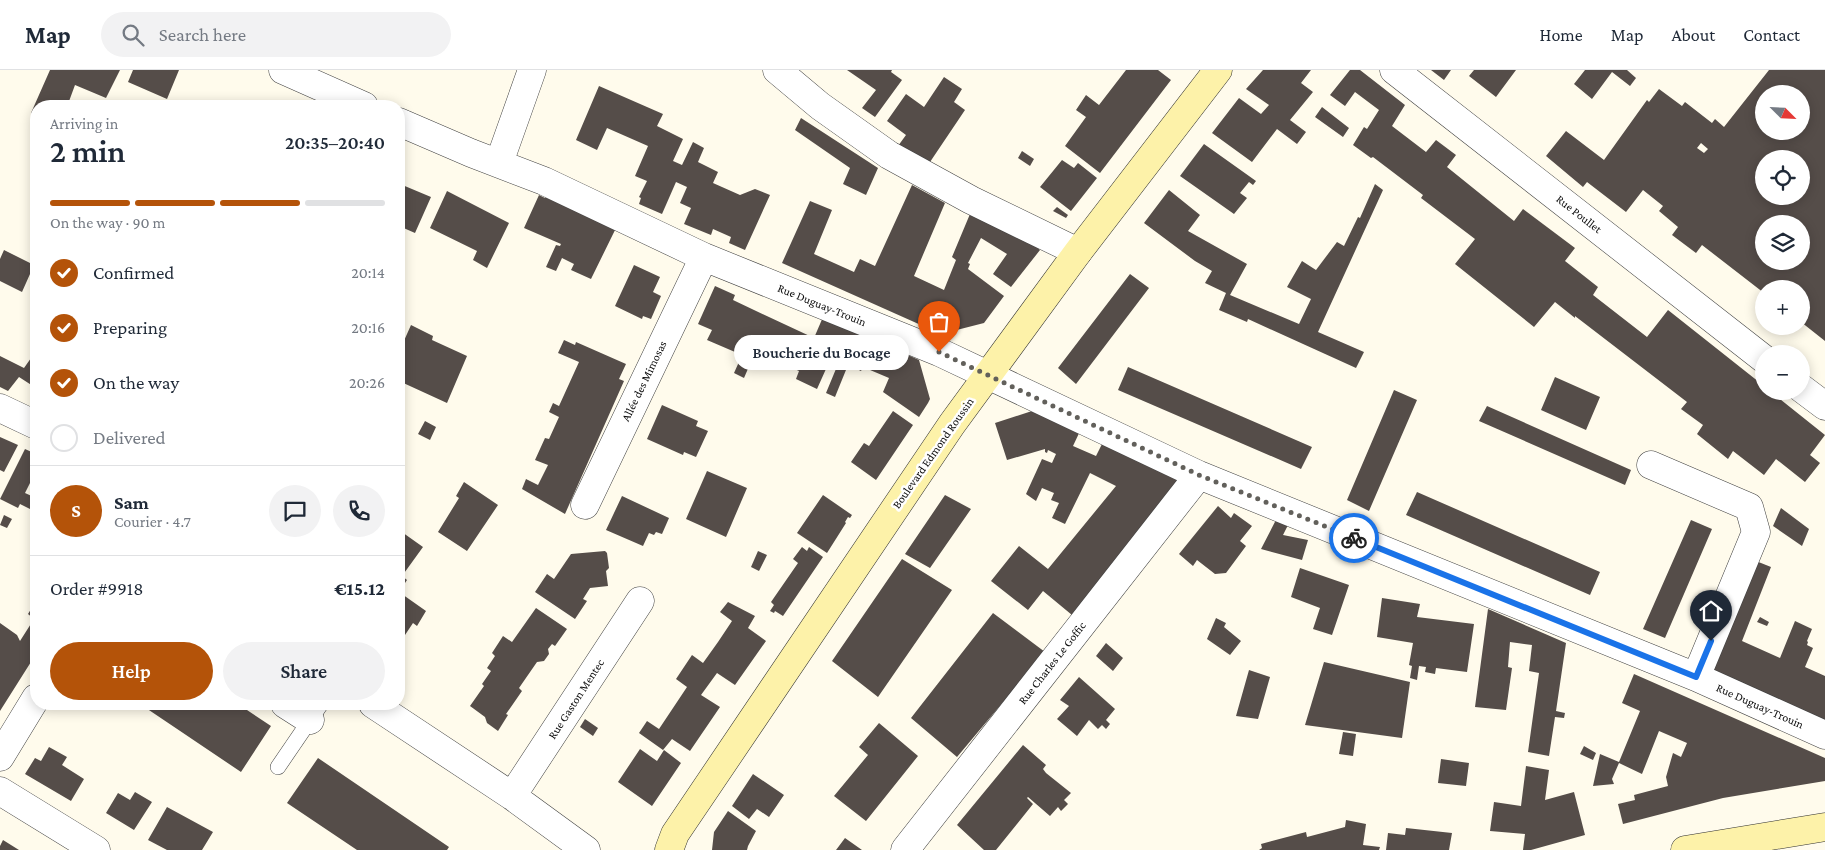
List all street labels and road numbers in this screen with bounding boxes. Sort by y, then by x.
street label: Rue Poullet [1553,192,1605,237]
street label: Rue Duguay-Trouin [776,281,869,329]
street label: Allée des Mimosas [618,338,670,424]
street label: Boulevard Edmond Roussin [889,394,977,511]
street label: Rue Charles Le Goffic [1015,619,1089,707]
street label: Rue Gaston Mentec [545,656,607,742]
street label: Rue Duguay-Trouin [1714,680,1806,732]

